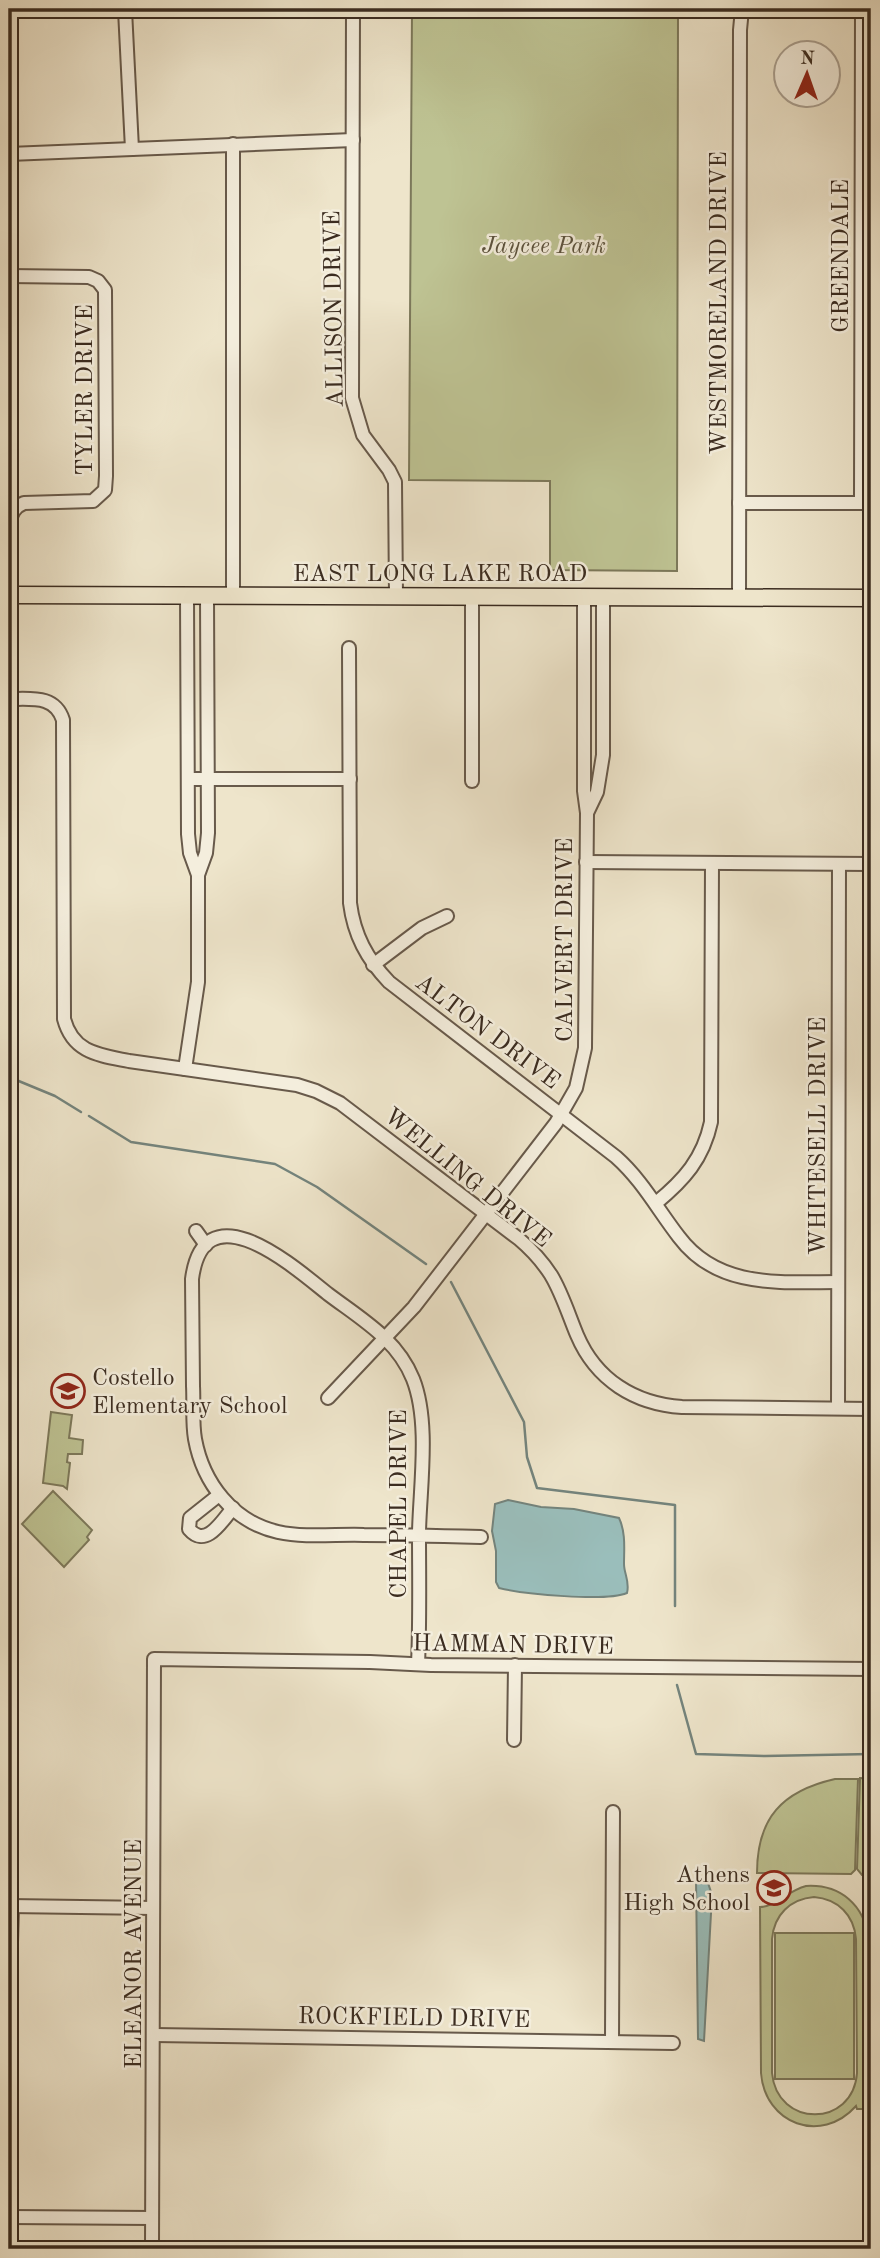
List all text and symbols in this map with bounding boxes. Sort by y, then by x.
north arrow [772,38,842,108]
text: N [800,50,816,69]
street label: WESTMORELAND DRIVE [708,151,732,455]
street label: GREENDALE [830,179,854,333]
street label: ALLISON DRIVE [321,210,349,408]
park label: Jaycee Park [482,235,606,259]
street label: TYLER DRIVE [74,304,98,476]
street label: EAST LONG LAKE ROAD [293,563,587,587]
street label: CALVERT DRIVE [554,838,578,1042]
street label: ALTON DRIVE [410,971,563,1095]
street label: WHITESELL DRIVE [807,1017,831,1255]
street label: WELLING DRIVE [379,1104,555,1253]
place label: Costello Elementary School [92,1367,287,1419]
school or university icon: Costello Elementary School [49,1372,87,1410]
street label: CHAPEL DRIVE [388,1409,412,1599]
street label: HAMMAN DRIVE [412,1632,614,1660]
street label: ELEANOR AVENUE [123,1839,147,2069]
place label: Athens High School [623,1864,750,1916]
school or university icon: Athens High School [755,1869,793,1907]
street label: ROCKFIELD DRIVE [298,2005,530,2033]

